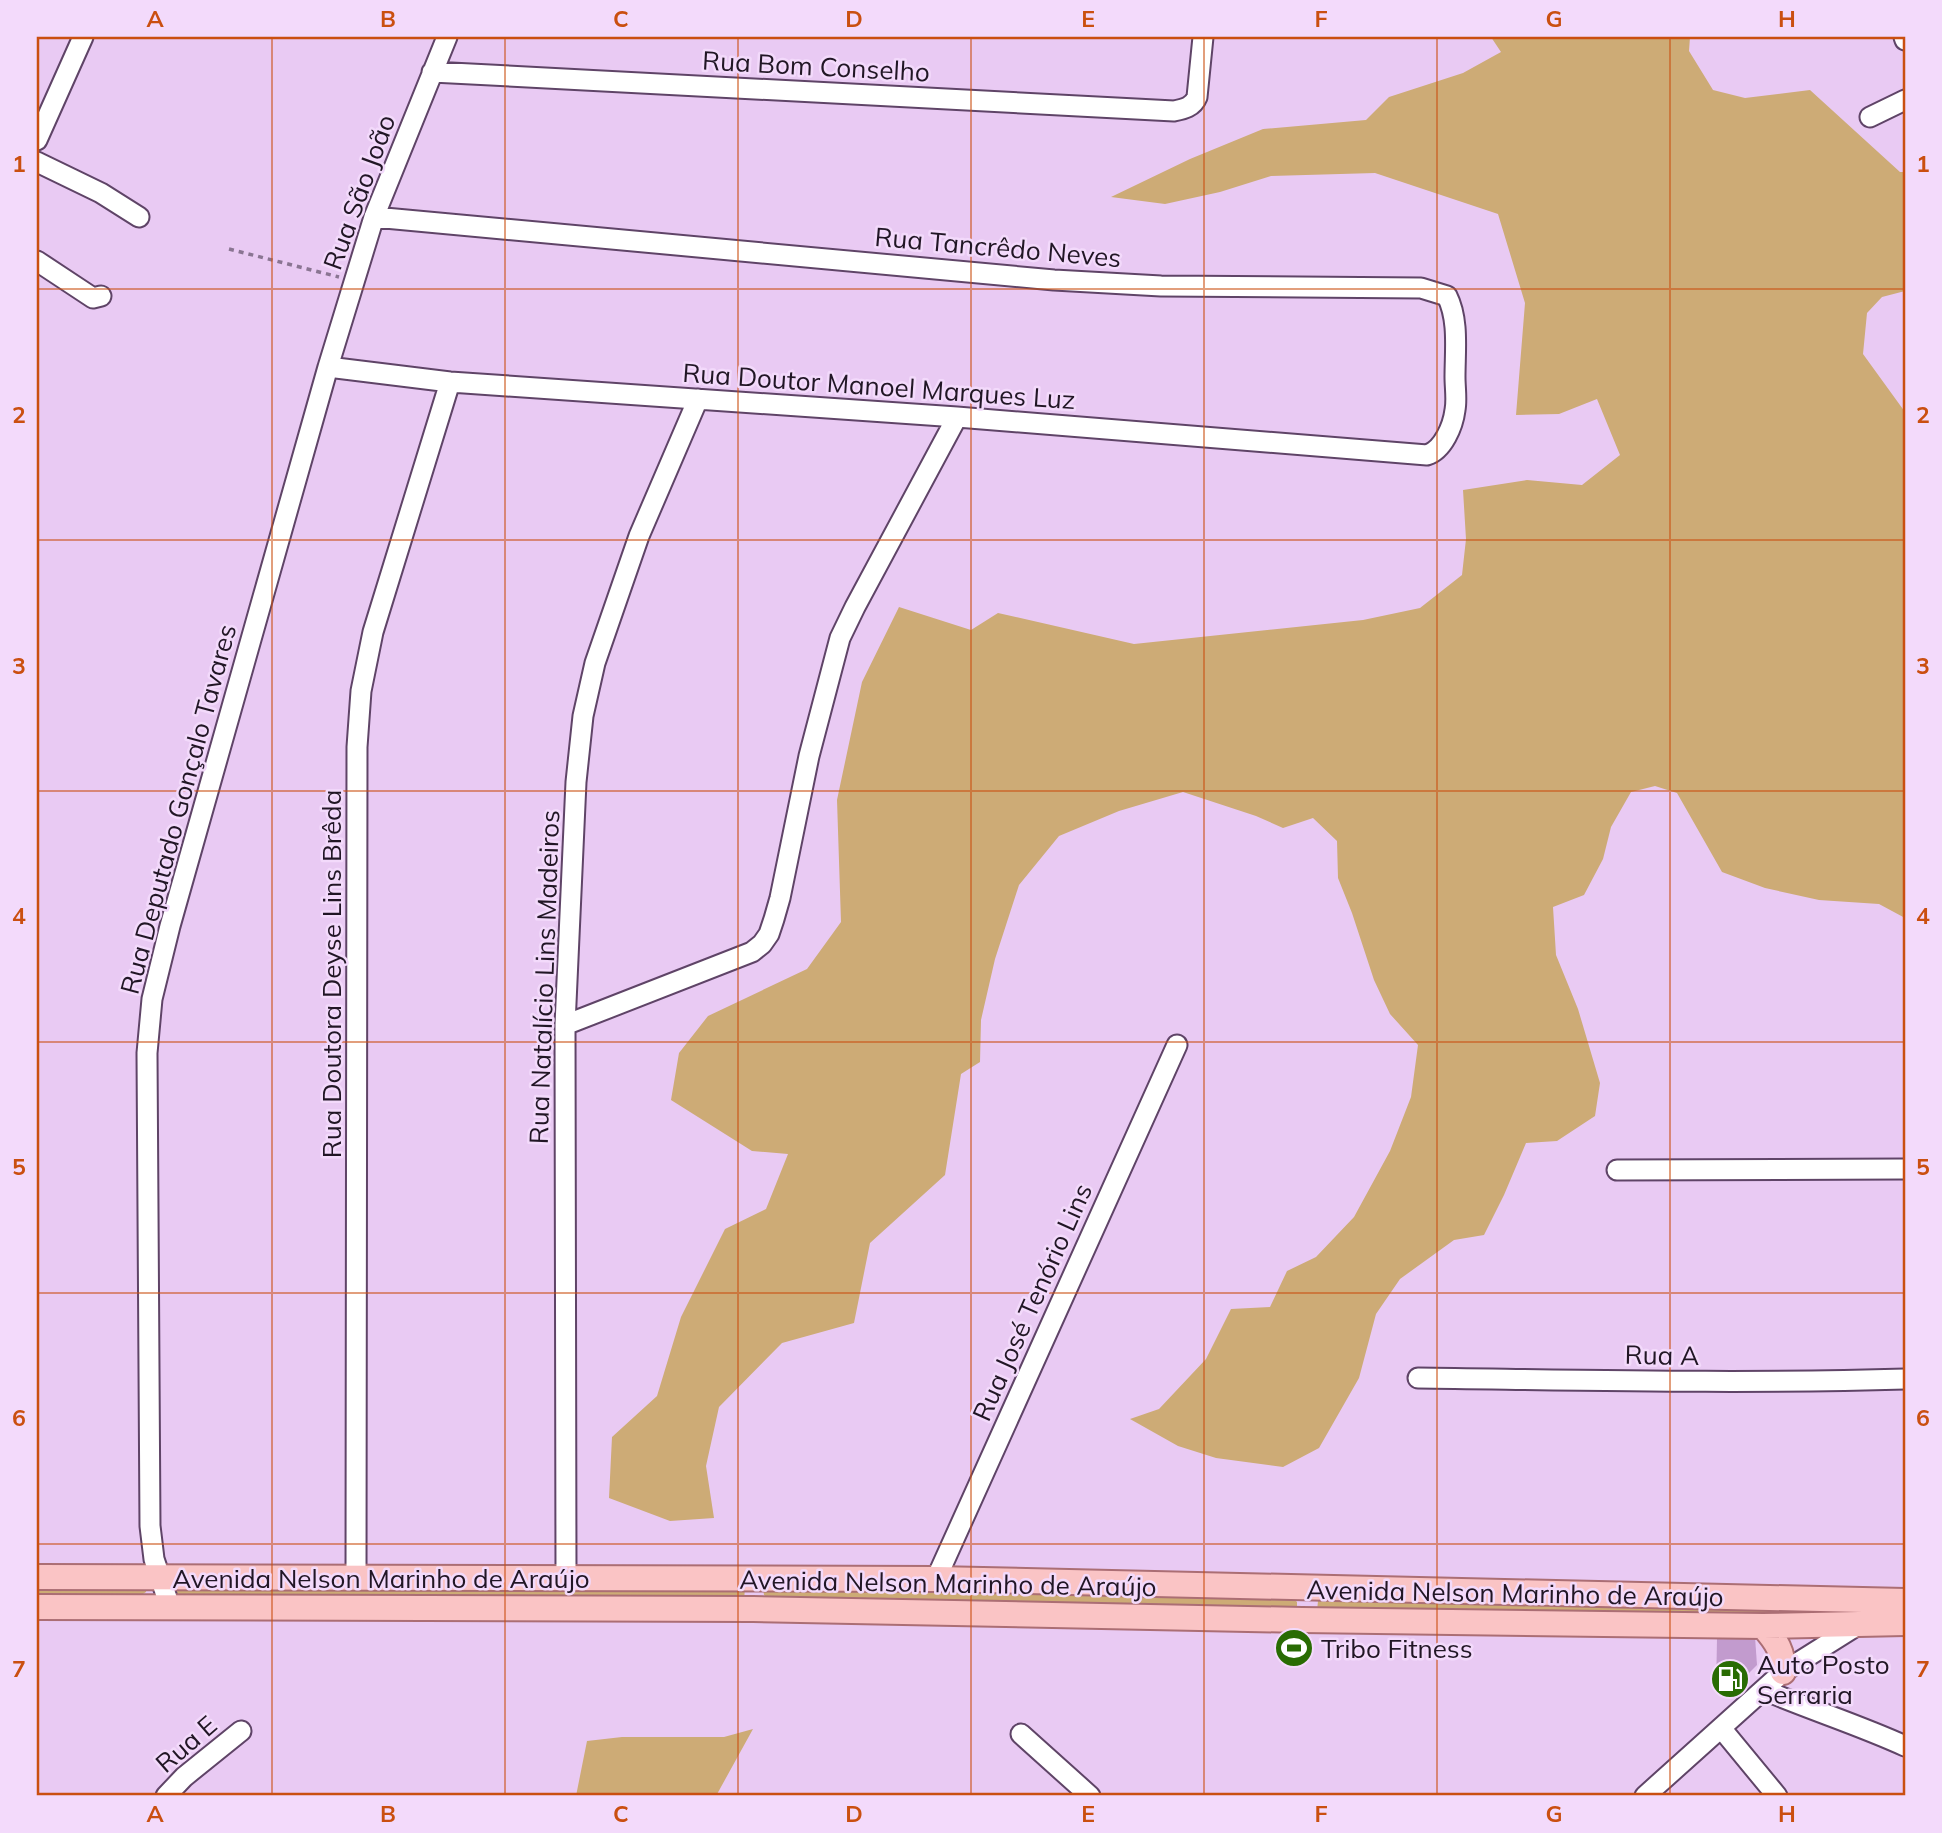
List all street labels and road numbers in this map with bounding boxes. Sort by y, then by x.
street label: Rua Bom Conselho [701,44,931,88]
street label: Rua São João [316,110,402,274]
street label: Rua Tancrêdo Neves [873,220,1123,274]
street label: Rua Doutor Manoel Marques Luz [681,356,1077,416]
street label: Rua Deputado Gonçalo Tavares [113,621,243,997]
street label: Rua Doutora Deyse Lins Brêda [315,790,348,1158]
street label: Rua Natalício Lins Madeiros [522,809,566,1145]
street label: Rua José Tenório Lins [965,1178,1099,1426]
street label: Rua A [1624,1338,1700,1372]
street label: Avenida Nelson Marinho de Araújo [172,1562,590,1595]
street label: Avenida Nelson Marinho de Araújo [739,1563,1157,1603]
street label: Avenida Nelson Marinho de Araújo [1306,1573,1724,1613]
street label: Rua E [149,1708,223,1780]

